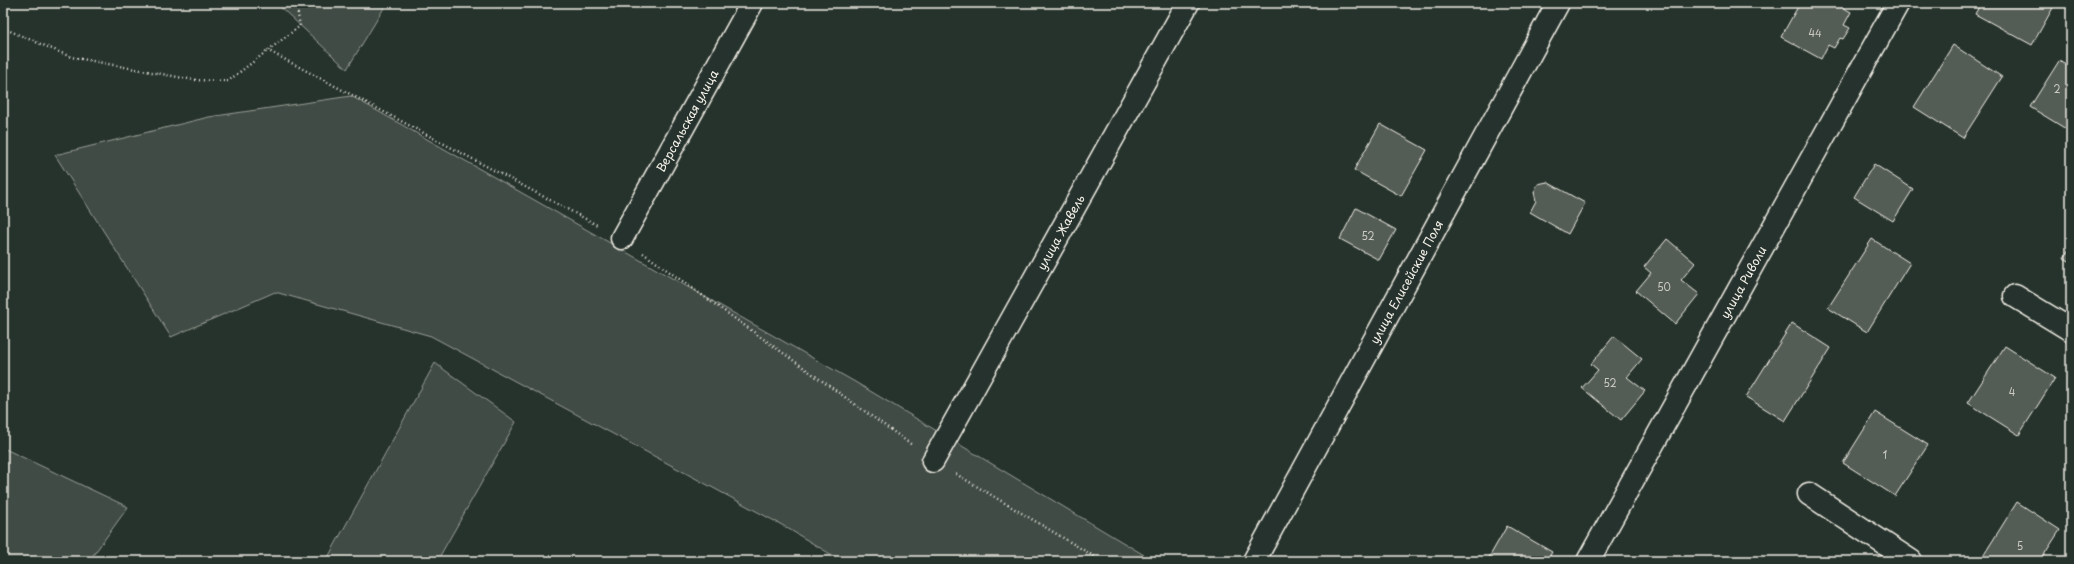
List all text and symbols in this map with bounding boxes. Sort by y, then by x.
house number: 44 [1808,25,1822,40]
street label: Версальская улица [651,66,723,175]
house number: 2 [2053,81,2061,96]
street label: улица Жавель [1032,191,1089,273]
street label: улица Елисейские Поля [1365,217,1447,347]
house number: 52 [1361,228,1375,243]
street label: улица Риволи [1715,242,1770,322]
house number: 50 [1657,279,1671,294]
house number: 52 [1603,375,1617,390]
house number: 4 [2009,384,2016,399]
house number: 1 [1883,447,1887,462]
house number: 5 [2017,538,2023,553]

